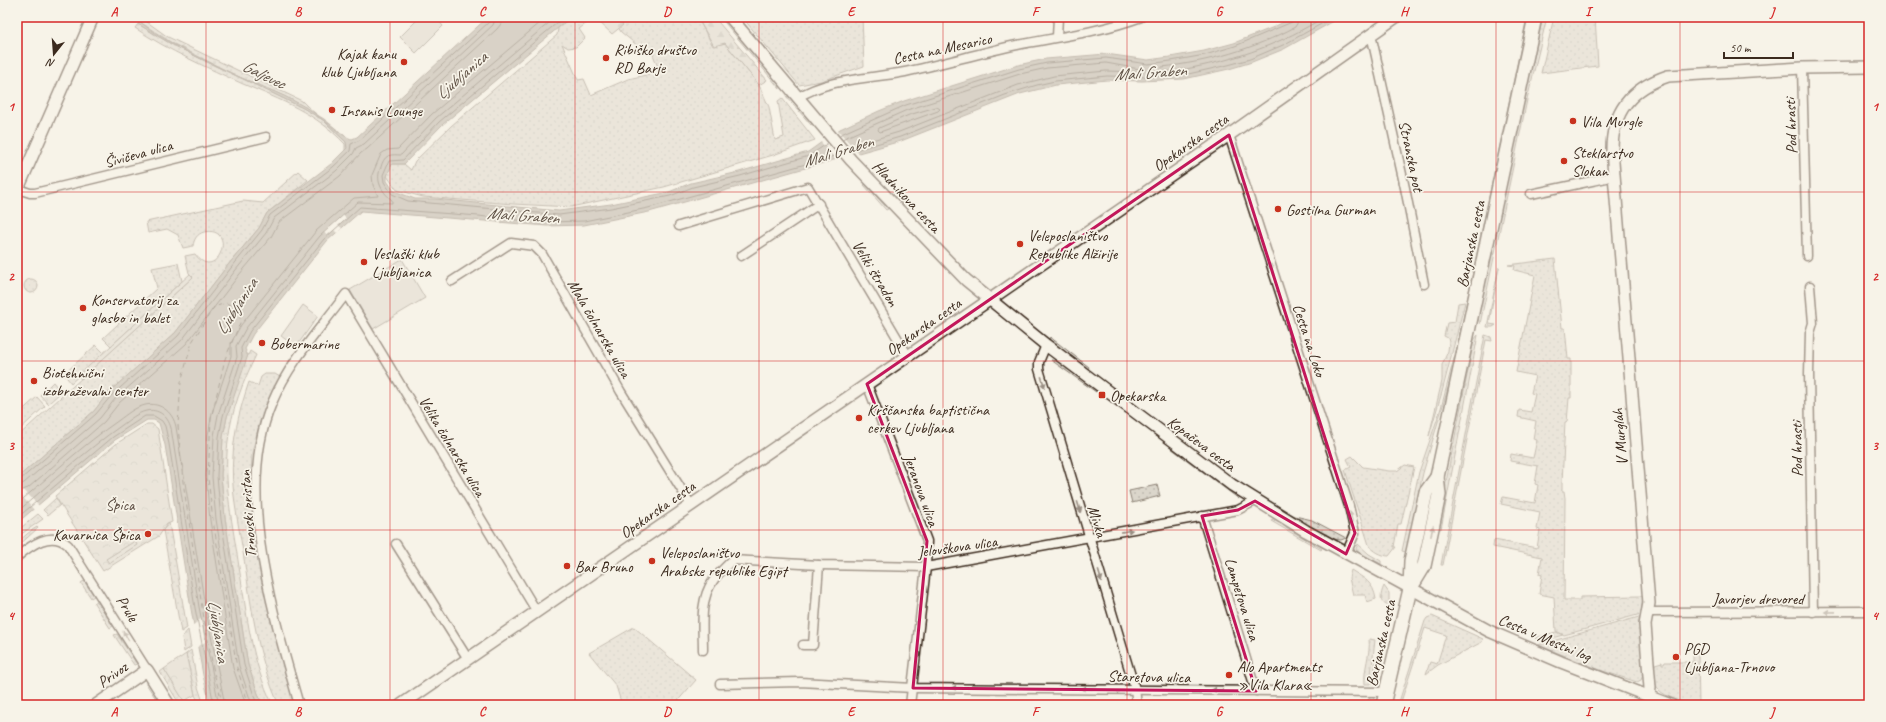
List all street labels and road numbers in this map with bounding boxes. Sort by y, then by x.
street label: Cesta na Mesarico [891,28,995,69]
street label: Pod hrasti [1780,96,1802,154]
street label: Opekarska cesta [1149,109,1233,176]
street label: Stranska pot [1394,119,1429,195]
street label: Šivičeva ulica [102,135,176,173]
street label: Hladnikova cesta [868,156,946,238]
street label: Barjanska cesta [1452,198,1490,289]
street label: Veliki štradon [848,237,903,311]
street label: Mala čolnarska ulica [563,276,636,383]
street label: Opekarska cesta [882,293,966,360]
street label: Cesta na Loko [1288,301,1331,381]
street label: Velika čolnarska ulica [414,393,491,502]
street label: V Murglah [1607,406,1632,466]
street label: Kopačeva cesta [1163,412,1240,477]
street label: Pod hrasti [1786,419,1807,477]
street label: Jeranova ulica [898,451,944,530]
street label: Trnovski pristan [235,469,261,558]
street label: Opekarska cesta [616,476,700,543]
street label: Mivka [1083,503,1112,541]
street label: Jelovškova ulica [915,531,1000,563]
street label: Lampetova ulica [1220,555,1264,644]
street label: Javorjev drevored [1711,589,1806,609]
street label: Prule [112,592,144,627]
street label: Barjanska cesta [1361,597,1401,688]
street label: Cesta v Mestni log [1495,609,1595,667]
street label: Privoz [94,657,132,692]
street label: Staretova ulica [1107,666,1192,688]

